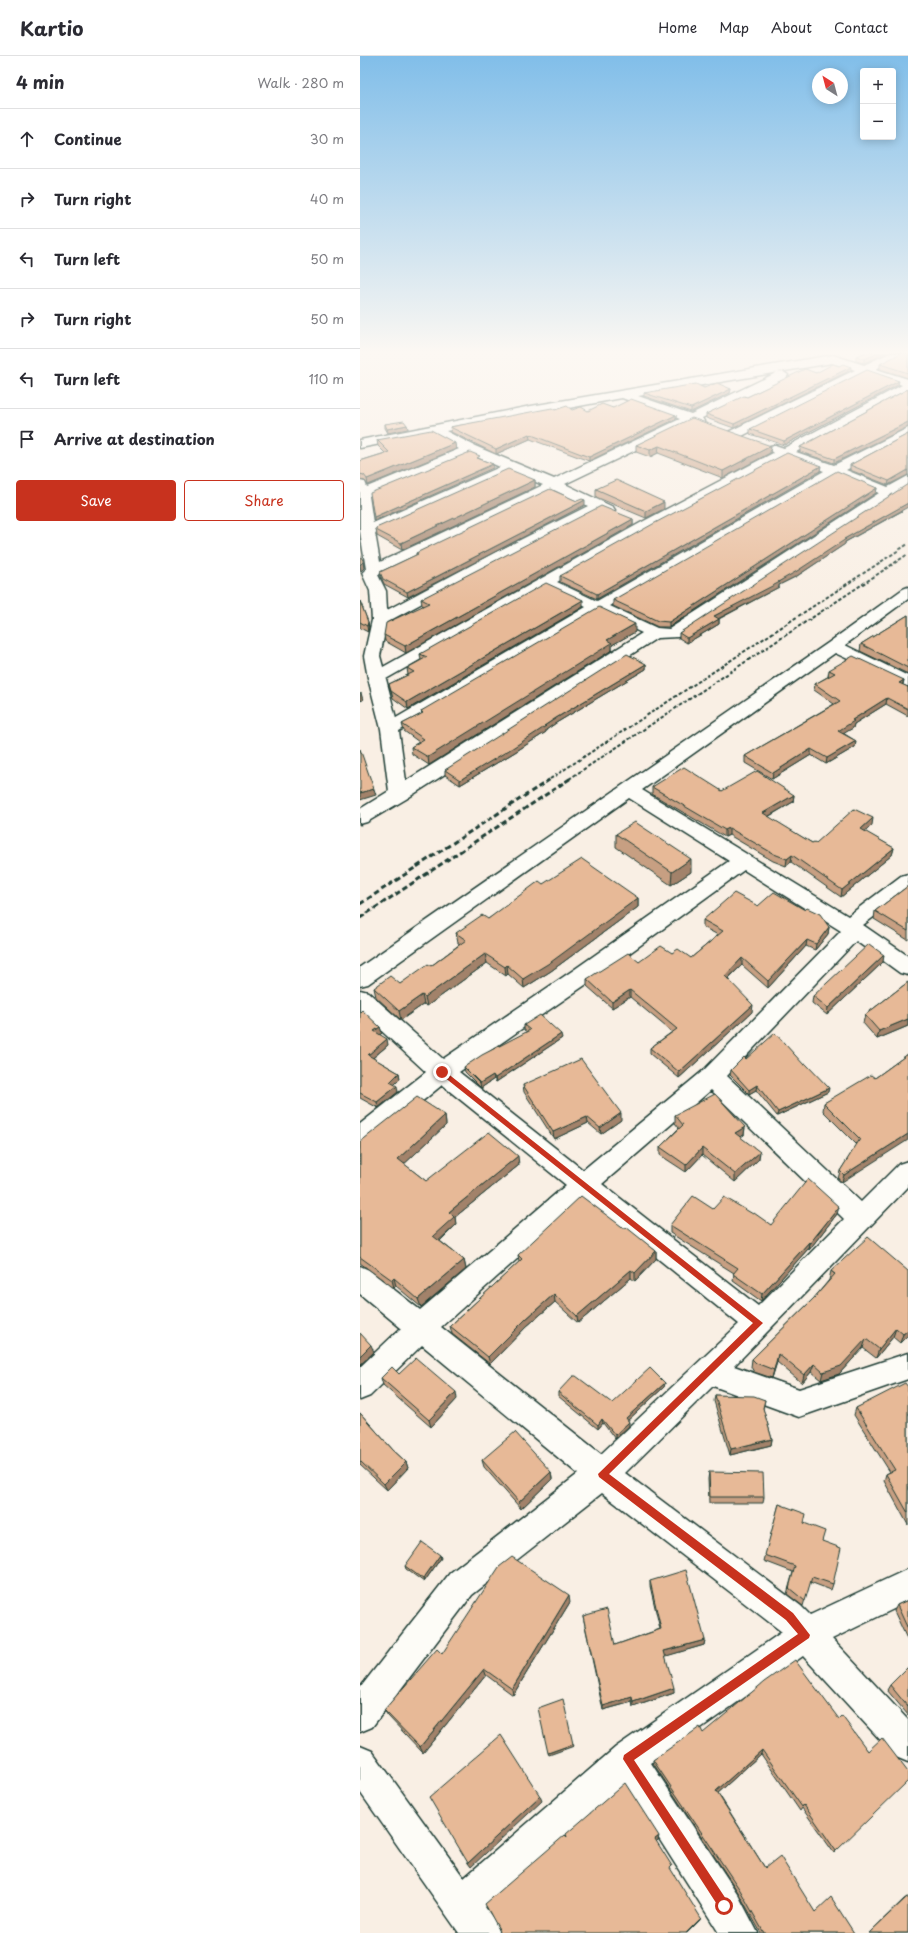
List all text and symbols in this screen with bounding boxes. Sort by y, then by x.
text: Kartio [20,14,83,42]
text: Home [658,17,697,38]
text: Map [719,17,749,38]
text: About [771,17,812,38]
text: Contact [834,17,888,38]
north arrow [812,68,848,104]
map controls [860,68,896,140]
button: + [860,68,896,104]
text: 4 min [16,69,64,95]
text: Walk · 280 m [257,73,344,92]
button: − [860,104,896,140]
text: Continue [54,127,122,150]
icon: ahead [16,128,38,150]
text: 30 m [310,129,344,148]
text: Turn right [54,187,131,210]
icon: right [16,188,38,210]
text: 40 m [310,189,344,208]
text: Turn left [54,247,120,270]
icon: left [16,248,38,270]
text: 50 m [310,249,344,268]
text: Turn right [54,307,131,330]
icon: right [16,308,38,330]
text: 50 m [310,309,344,328]
text: Turn left [54,367,120,390]
icon: left [16,368,38,390]
text: 110 m [309,369,344,388]
text: Arrive at destination [54,427,215,450]
icon: arrive [16,428,38,450]
button: Save [16,480,176,521]
button: Share [184,480,344,521]
route end [433,1063,451,1081]
route start [715,1897,733,1915]

